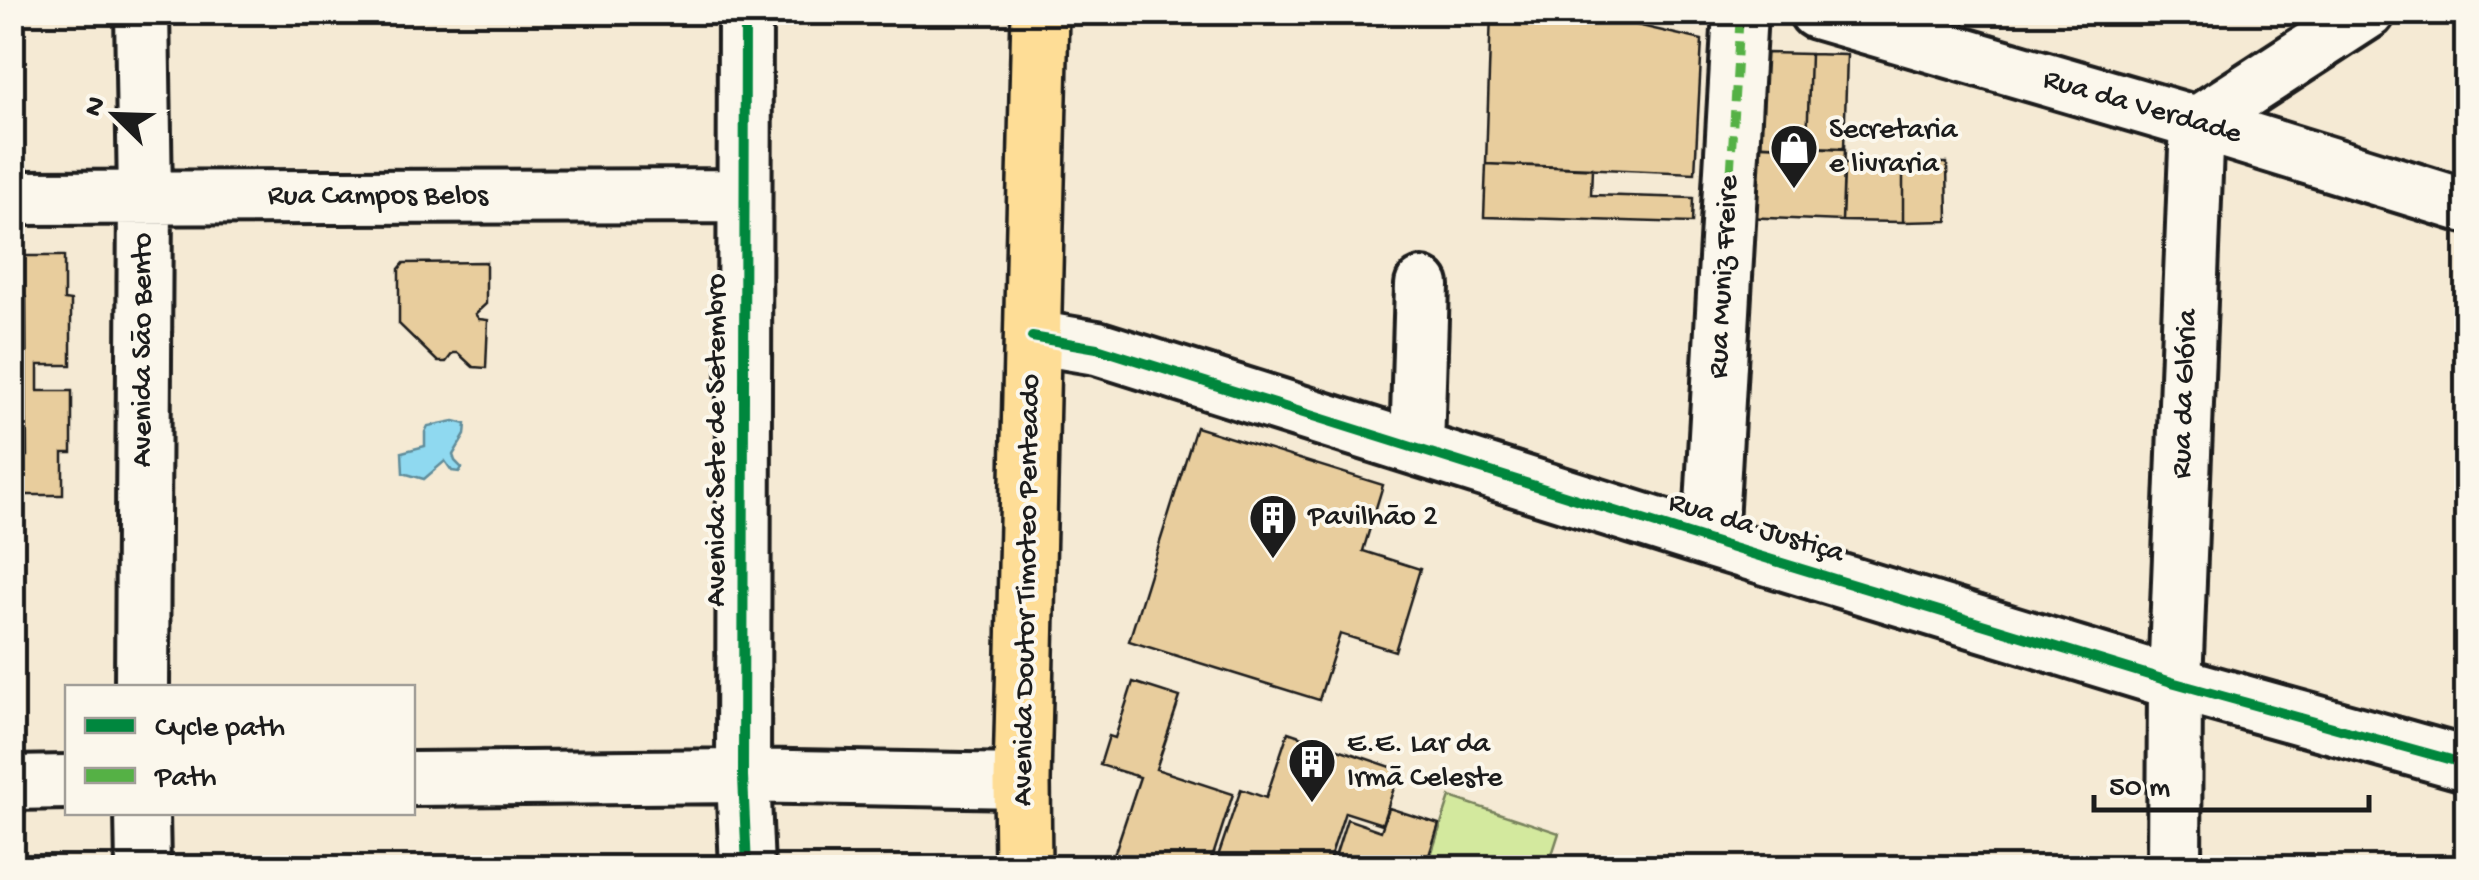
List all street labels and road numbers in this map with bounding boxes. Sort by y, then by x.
street label: Rua da Verdade [2039,63,2246,153]
street label: Rua Muniz Freire [1702,174,1748,380]
street label: Rua Campos Belos [268,180,489,215]
street label: Avenida São Bento [127,233,162,467]
street label: Avenida Sete de Setembro [701,273,736,607]
street label: Rua da Glória [2166,307,2206,479]
street label: Avenida Doutor Timoteo Penteado [1007,374,1049,806]
street label: Rua da Justiça [1664,486,1849,573]

